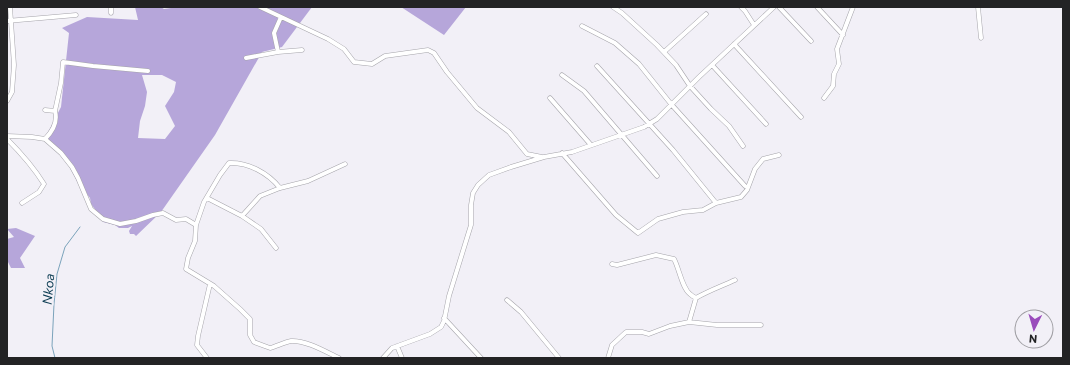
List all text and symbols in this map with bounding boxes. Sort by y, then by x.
water label: Nkoa [39,273,57,305]
north arrow [1014,309,1054,349]
text: N [1028,333,1038,346]

